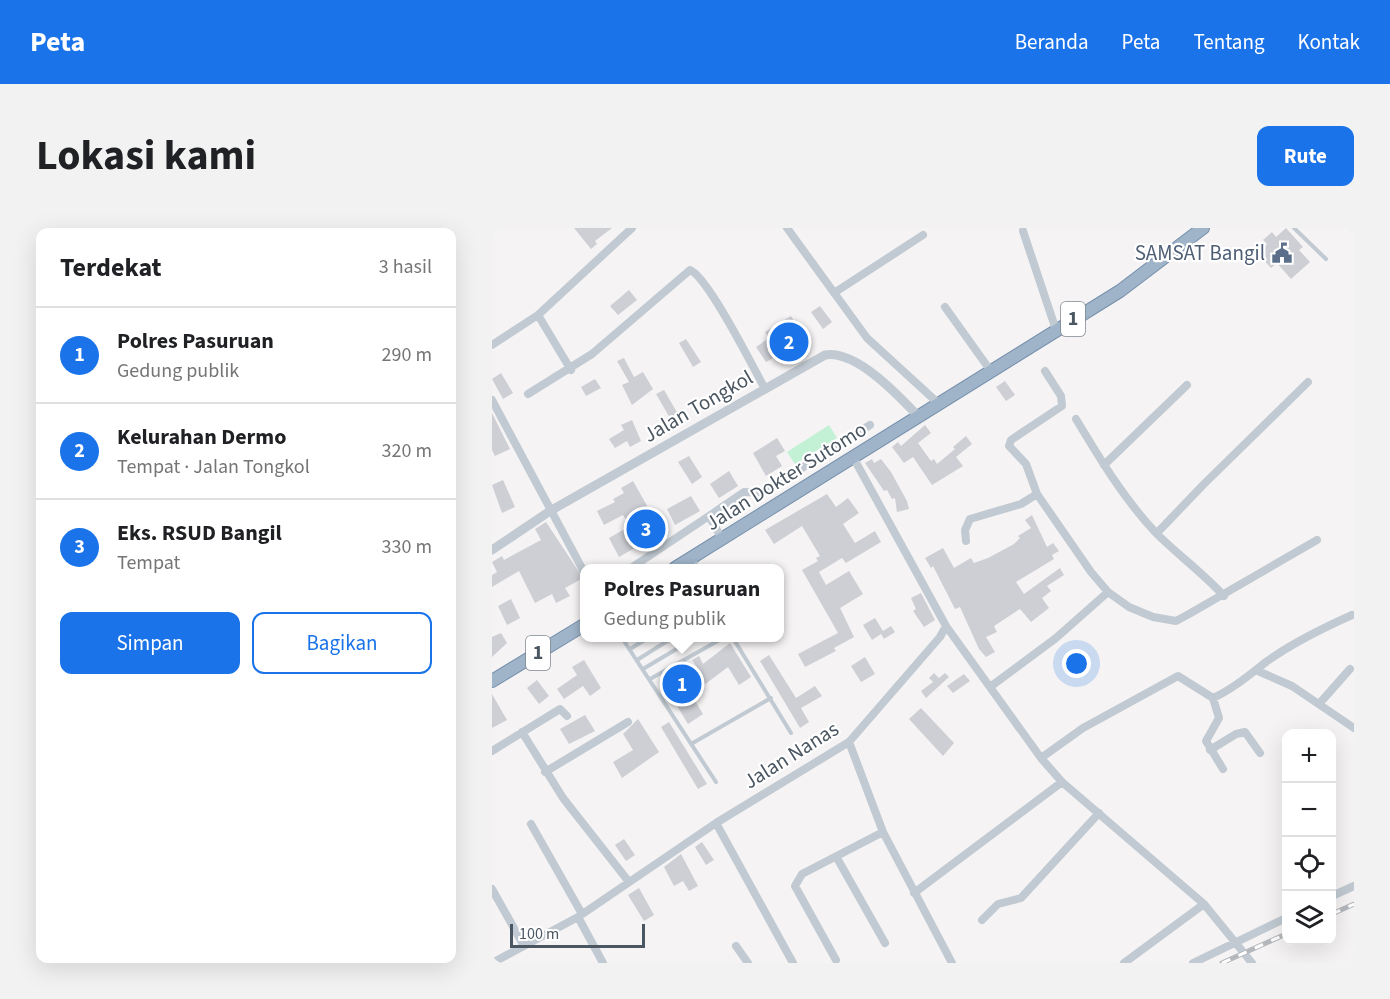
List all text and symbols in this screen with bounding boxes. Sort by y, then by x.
text: Peta [30,22,85,62]
text: Beranda [1015,27,1089,57]
text: Peta [1122,27,1160,57]
text: Tentang [1193,27,1264,57]
text: Kontak [1297,27,1360,57]
text: Lokasi kami [36,126,256,186]
button: Rute [1257,126,1354,186]
place label: SAMSAT Bangil [1135,238,1265,268]
public building icon: SAMSAT Bangil [1270,241,1294,265]
text: Terdekat [60,249,162,286]
text: 3 hasil [379,253,432,281]
road number: 1 [1061,302,1085,336]
pin: 2 [770,320,808,364]
text: Polres Pasuruan [117,325,274,357]
text: 1 [74,341,85,369]
text: 290 m [382,341,432,369]
text: Gedung publik [117,357,239,385]
street label: Jalan Tongkol [638,362,758,450]
street label: Jalan Dokter Sutomo [700,414,872,538]
text: Kelurahan Dermo [117,421,286,453]
text: 2 [74,437,85,465]
text: 320 m [382,437,432,465]
text: Tempat · Jalan Tongkol [117,453,310,481]
pin: 3 [626,506,666,552]
text: Eks. RSUD Bangil [117,517,282,549]
text: 3 [74,533,85,561]
text: 330 m [382,533,432,561]
text: Tempat [117,549,180,577]
popup [580,564,784,642]
text: Polres Pasuruan [604,573,760,605]
text: Gedung publik [604,605,726,633]
button: Simpan [60,612,240,674]
button: Bagikan [252,612,432,674]
road number: 1 [526,636,550,670]
your location [1062,649,1091,678]
pin: 1 [662,662,702,706]
street label: Jalan Nanas [738,714,845,796]
map controls [1282,729,1336,945]
button: + [1282,729,1336,783]
button: − [1282,783,1336,837]
button: locate [1282,837,1336,891]
button: layers [1282,891,1336,945]
scale bar [510,921,645,948]
text: 100 m [519,923,559,945]

